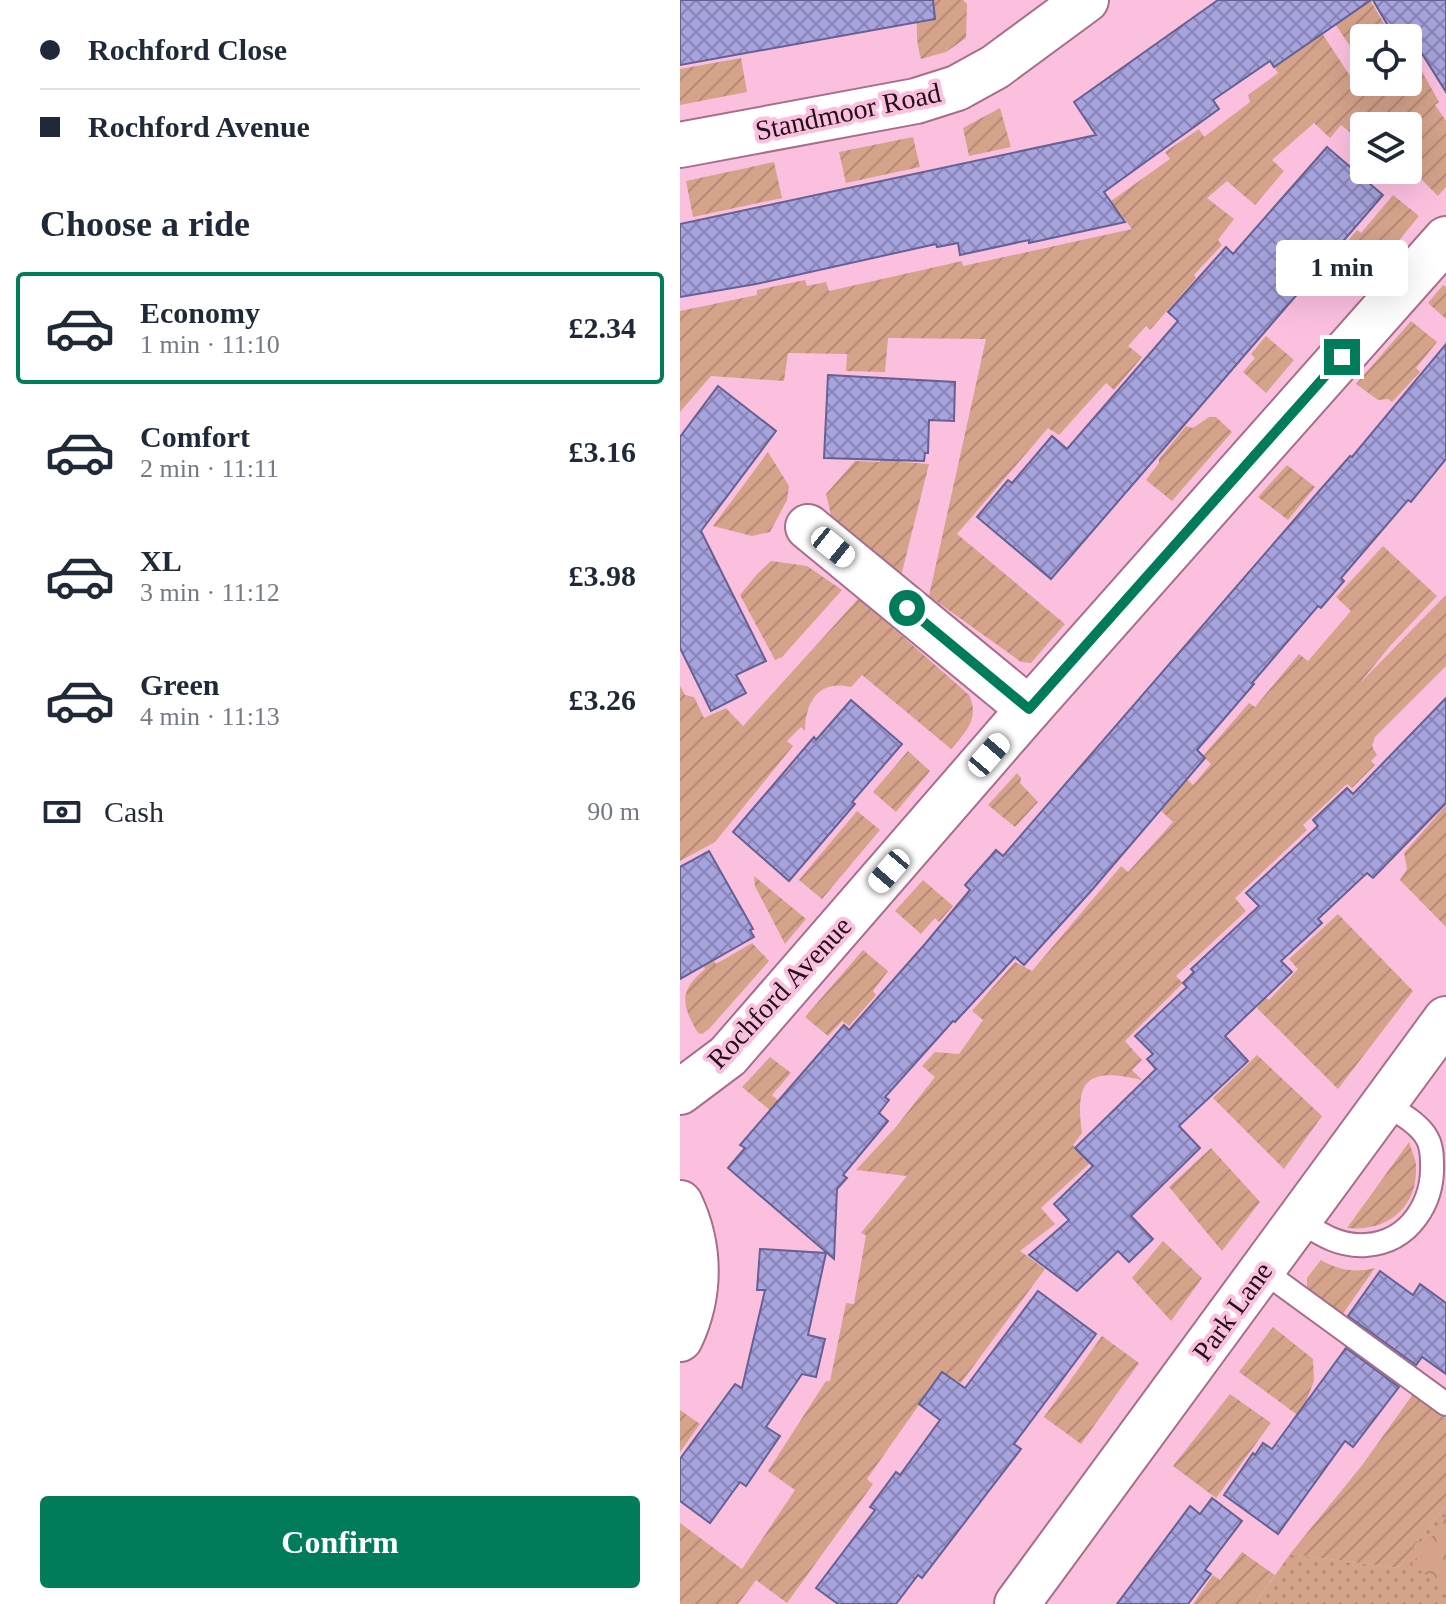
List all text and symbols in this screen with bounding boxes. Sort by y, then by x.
map controls [1350,24,1422,184]
button: locate [1350,24,1422,96]
text: Rochford Close [88,33,287,66]
street label: Standmoor Road [752,77,944,146]
text: Rochford Avenue [88,110,310,143]
button: layers [1350,112,1422,184]
text: Choose a ride [40,204,250,244]
callout: 1 min [1276,241,1408,297]
text: 1 min [1311,253,1373,282]
icon: car [44,292,116,364]
text: Economy [140,296,260,329]
text: £2.34 [569,311,636,344]
text: 1 min · 11:10 [140,330,280,359]
route end [1324,339,1360,375]
icon: car [44,416,116,488]
text: Comfort [140,420,250,453]
text: £3.16 [569,435,636,468]
text: 2 min · 11:11 [140,454,279,483]
car [807,523,859,571]
icon: car [44,540,116,612]
text: XL [140,544,182,577]
text: £3.98 [569,559,636,592]
text: 3 min · 11:12 [140,578,280,607]
route start [889,590,925,626]
icon: car [44,664,116,736]
text: Green [140,668,219,701]
text: £3.26 [569,683,636,716]
text: 4 min · 11:13 [140,702,280,731]
car [964,729,1014,781]
icon: cash [40,790,84,834]
text: Cash [104,795,164,828]
text: 90 m [587,797,640,826]
car [864,845,914,897]
street label: Rochford Avenue [701,910,858,1075]
street label: Park Lane [1186,1256,1279,1367]
button: Confirm [40,1496,640,1588]

